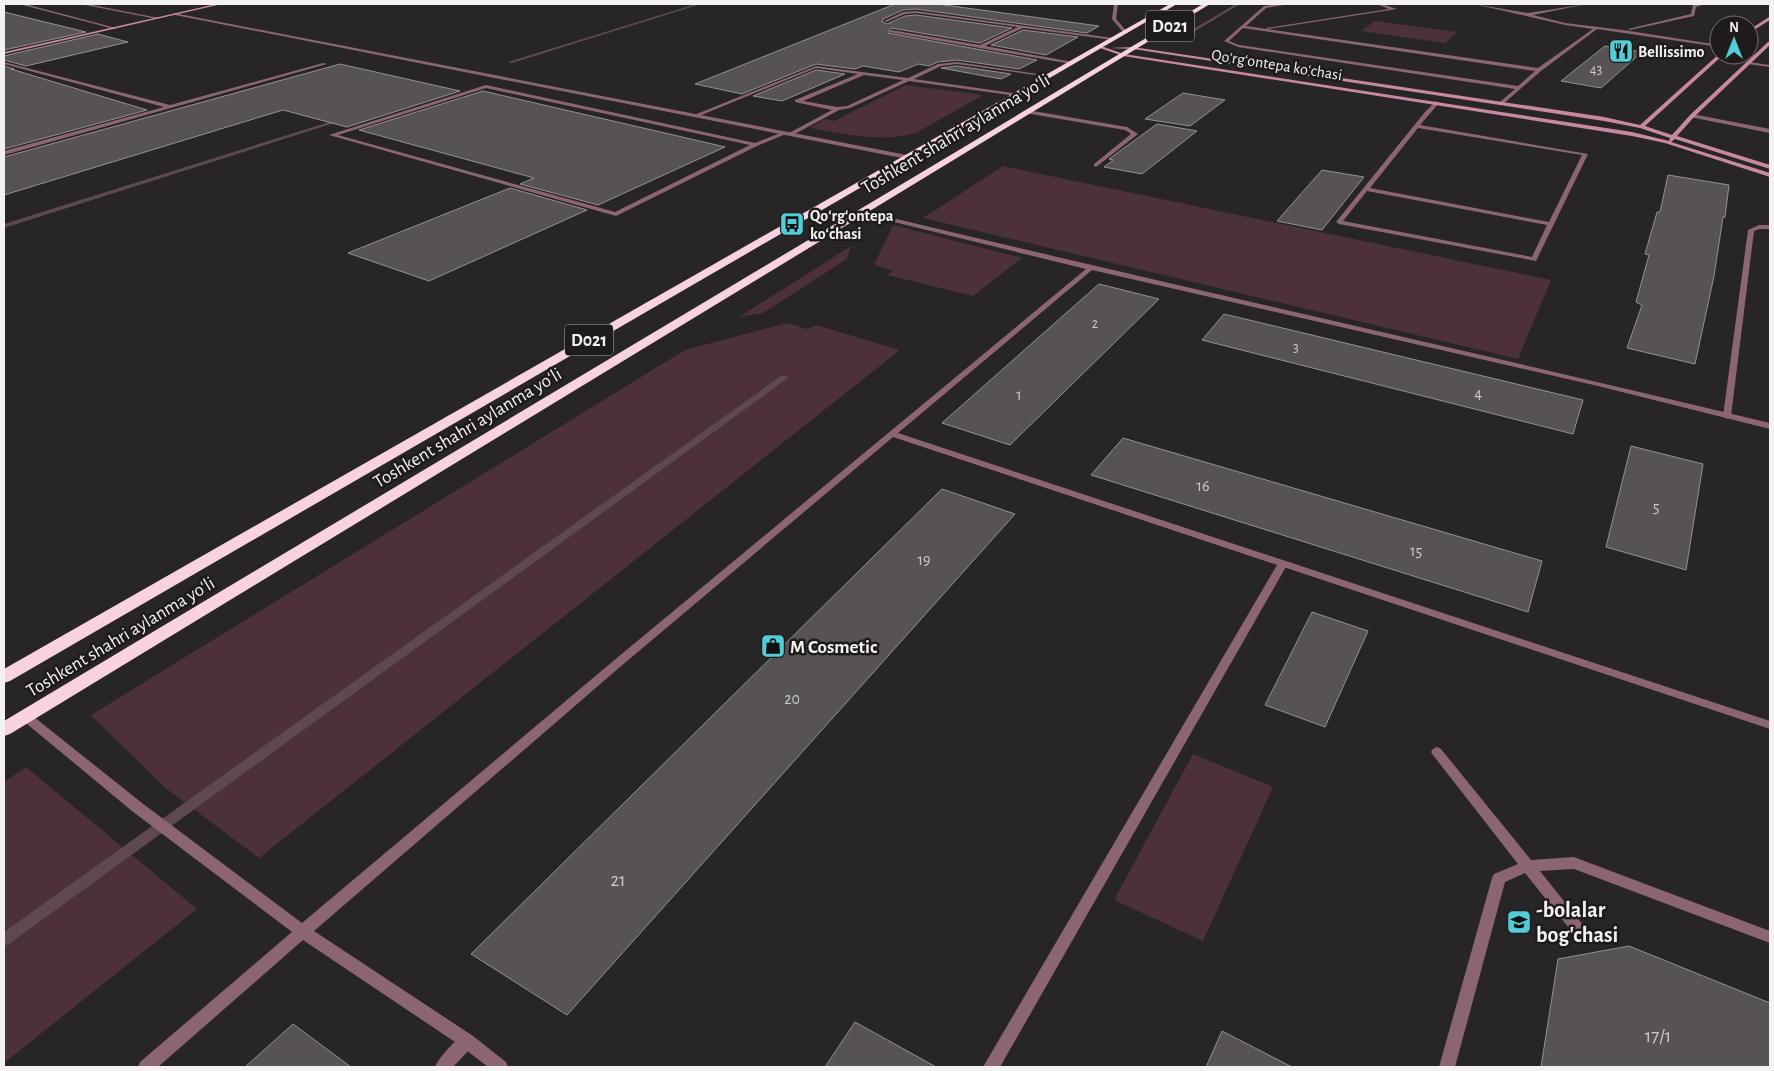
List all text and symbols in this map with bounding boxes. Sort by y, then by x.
road number: D021 [1146,10,1194,42]
north arrow [1709,15,1759,65]
text: N [1729,21,1739,35]
restaurant icon: Bellissimo [1608,38,1634,64]
place label: Bellissimo [1638,44,1705,60]
street label: Qoʻrgʻontepa koʻchasi [1210,47,1343,84]
house number: 43 [1590,63,1602,77]
street label: Toshkent shahri aylanma yoʻli [858,71,1053,198]
place label: Qoʻrgʻontepa koʻchasi [810,208,894,242]
bus stop icon: Qoʻrgʻontepa koʻchasi [779,211,805,237]
house number: 2 [1092,317,1098,331]
road number: D021 [565,324,613,356]
house number: 3 [1293,341,1299,355]
street label: Toshkent shahri aylanma yoʻli [370,365,565,492]
house number: 4 [1474,385,1482,401]
house number: 1 [1016,387,1022,403]
house number: 16 [1196,478,1210,494]
house number: 5 [1653,499,1659,515]
house number: 15 [1410,543,1422,559]
house number: 19 [917,552,931,568]
street label: Toshkent shahri aylanma yoʻli [23,574,218,701]
shop icon: M Cosmetic [760,633,786,659]
place label: M Cosmetic [790,638,878,657]
house number: 20 [784,691,800,707]
house number: 21 [610,871,626,890]
place label: -bolalar bog'chasi [1536,899,1618,946]
school or university icon: -bolalar bog'chasi [1506,909,1532,935]
house number: 17/1 [1645,1027,1671,1046]

